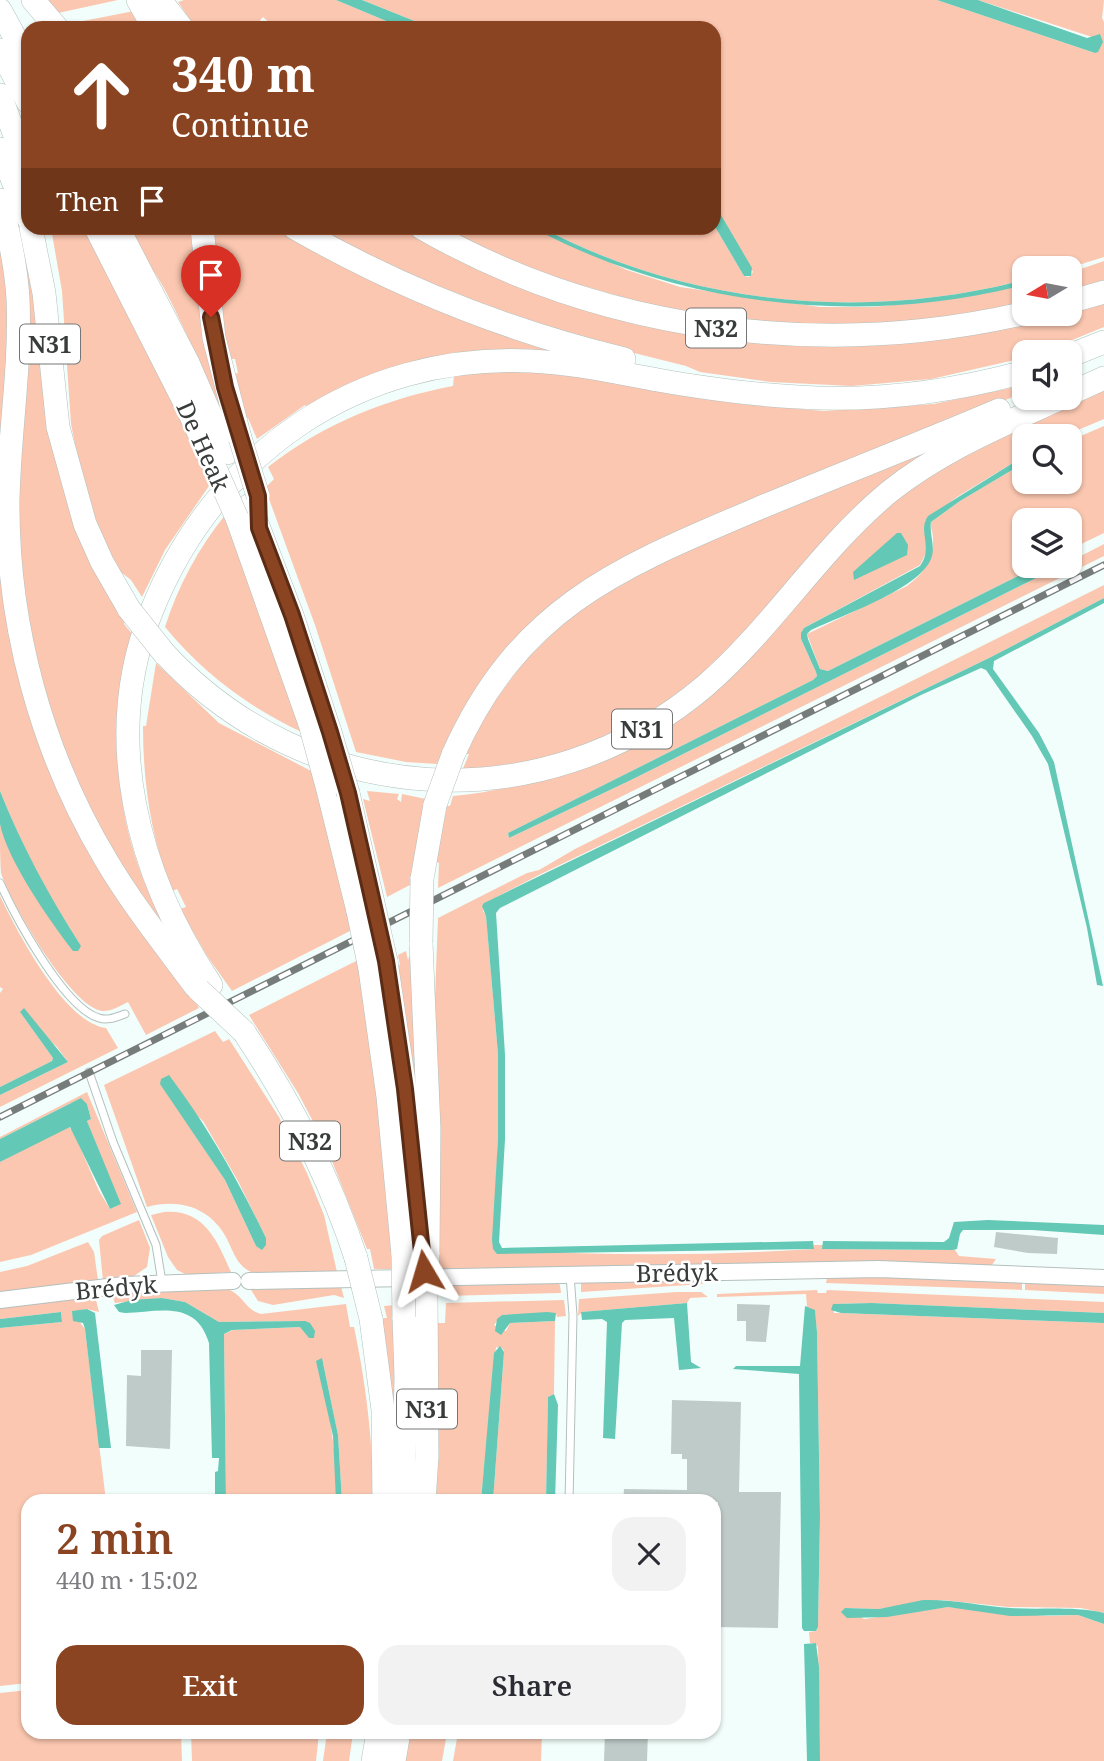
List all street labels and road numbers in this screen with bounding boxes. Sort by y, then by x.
road number: N32 [686,308,746,348]
road number: N31 [20,324,80,364]
street label: De Heak [169,395,239,497]
road number: N31 [612,709,672,748]
road number: N32 [280,1122,340,1160]
street label: Brédyk [636,1255,719,1289]
street label: Brédyk [74,1267,159,1307]
road number: N31 [397,1390,457,1428]

